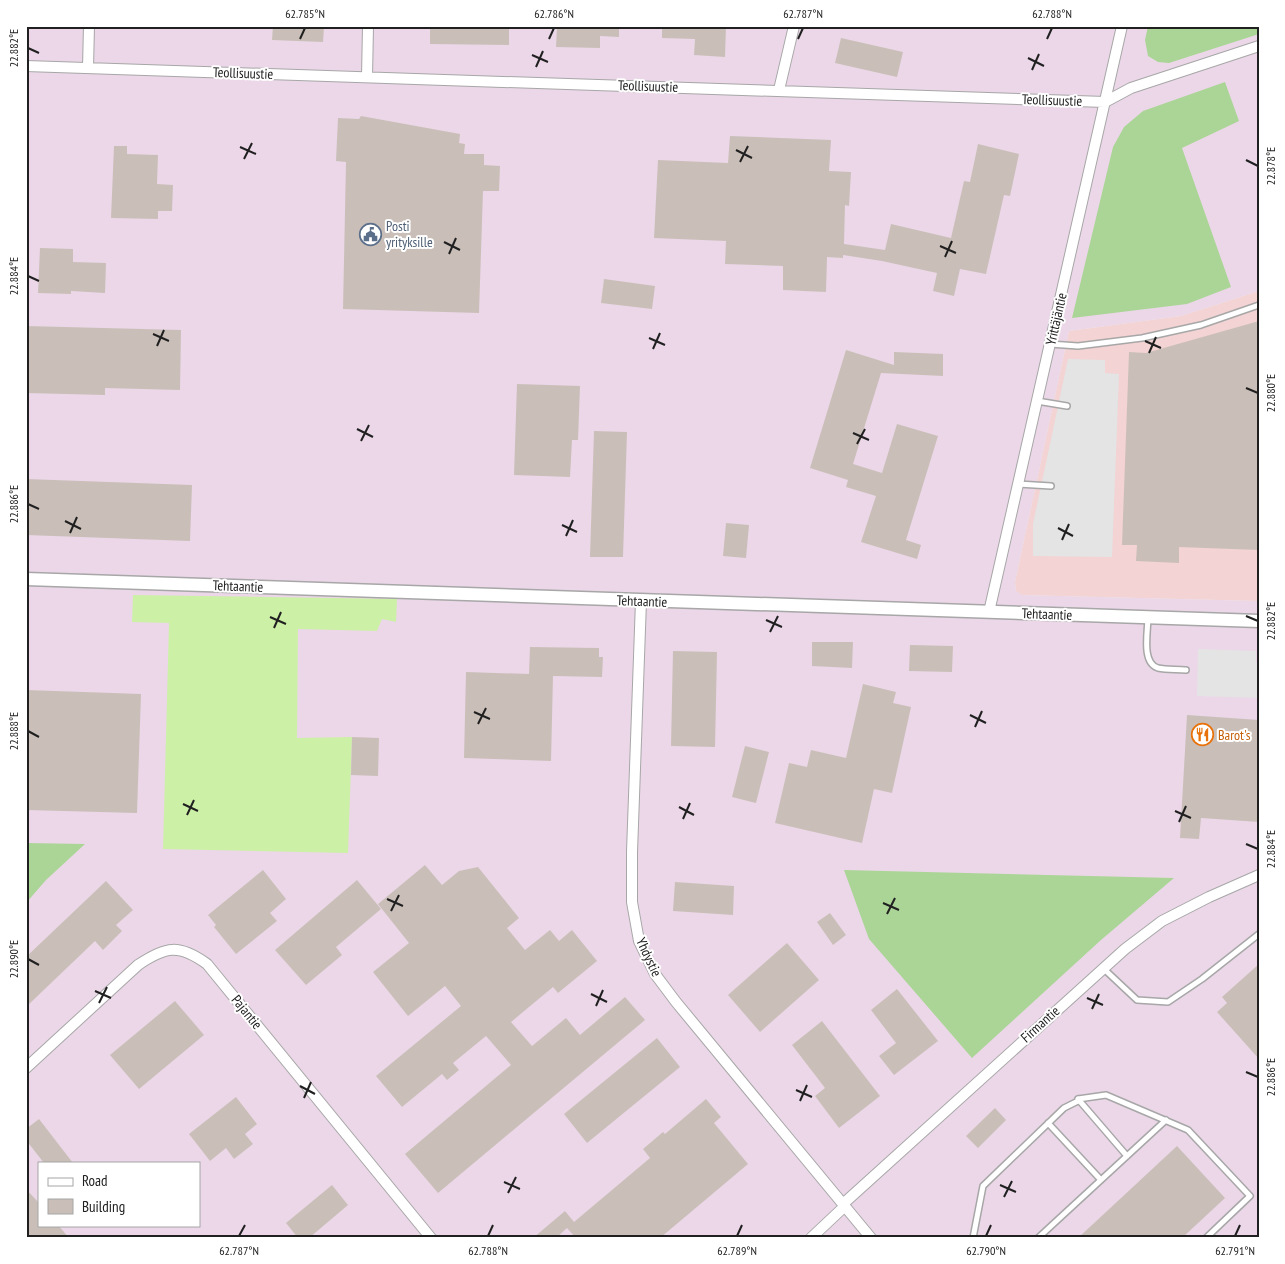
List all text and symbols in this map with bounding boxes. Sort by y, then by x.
text: 62.785°N [285,6,325,21]
text: 62.786°N [534,6,574,21]
text: 62.787°N [783,6,823,21]
text: 62.788°N [1032,6,1072,21]
text: 22.882°E [6,29,21,67]
street label: Teollisuustie [213,63,274,83]
street label: Teollisuustie [618,76,679,96]
street label: Teollisuustie [1022,90,1083,110]
text: 22.878°E [1263,147,1278,185]
place label: Posti yrityksille [386,217,433,251]
public building icon: Posti yrityksille [358,222,382,246]
text: 22.884°E [6,257,21,295]
street label: Yrittäjäntie [1041,291,1071,347]
text: 22.880°E [1263,374,1278,412]
text: 22.886°E [6,485,21,523]
street label: Tehtaantie [212,576,264,596]
street label: Tehtaantie [616,591,668,611]
text: 22.882°E [1263,602,1278,640]
street label: Tehtaantie [1021,604,1073,624]
text: 22.888°E [6,712,21,750]
restaurant icon: Barot's [1190,723,1214,747]
place label: Barot's [1218,726,1251,744]
text: 22.884°E [1263,830,1278,868]
street label: Yhdystie [632,934,666,980]
text: 22.890°E [6,940,21,978]
street label: Pajantie [228,991,266,1033]
street label: Firmantie [1017,1002,1063,1046]
text: 22.886°E [1263,1058,1278,1096]
legend [38,1162,200,1226]
text: Road [82,1171,108,1190]
text: Building [82,1197,125,1216]
text: 62.787°N [219,1243,259,1258]
text: 62.788°N [468,1243,508,1258]
text: 62.789°N [717,1243,757,1258]
text: 62.790°N [966,1243,1006,1258]
text: 62.791°N [1215,1243,1255,1258]

